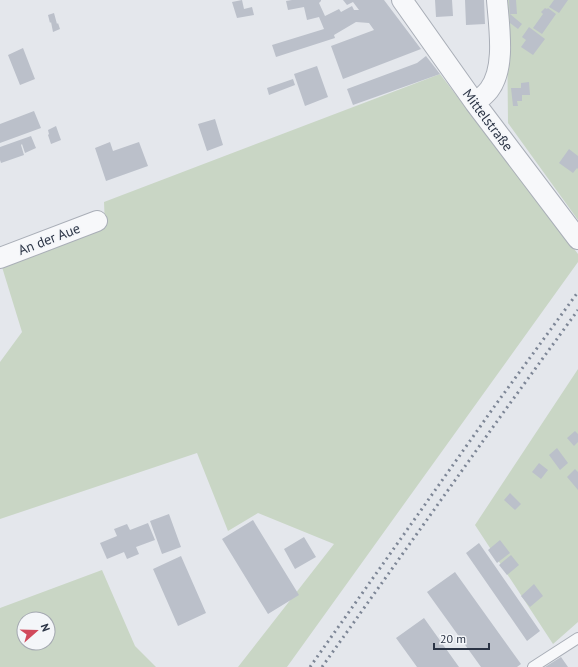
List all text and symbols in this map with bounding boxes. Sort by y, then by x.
street label: Mittelstraße [459,85,517,155]
street label: An der Aue [15,219,83,259]
north arrow [16,611,56,651]
text: N [38,622,53,633]
scale bar [434,625,489,651]
text: 20 m [440,631,466,646]

